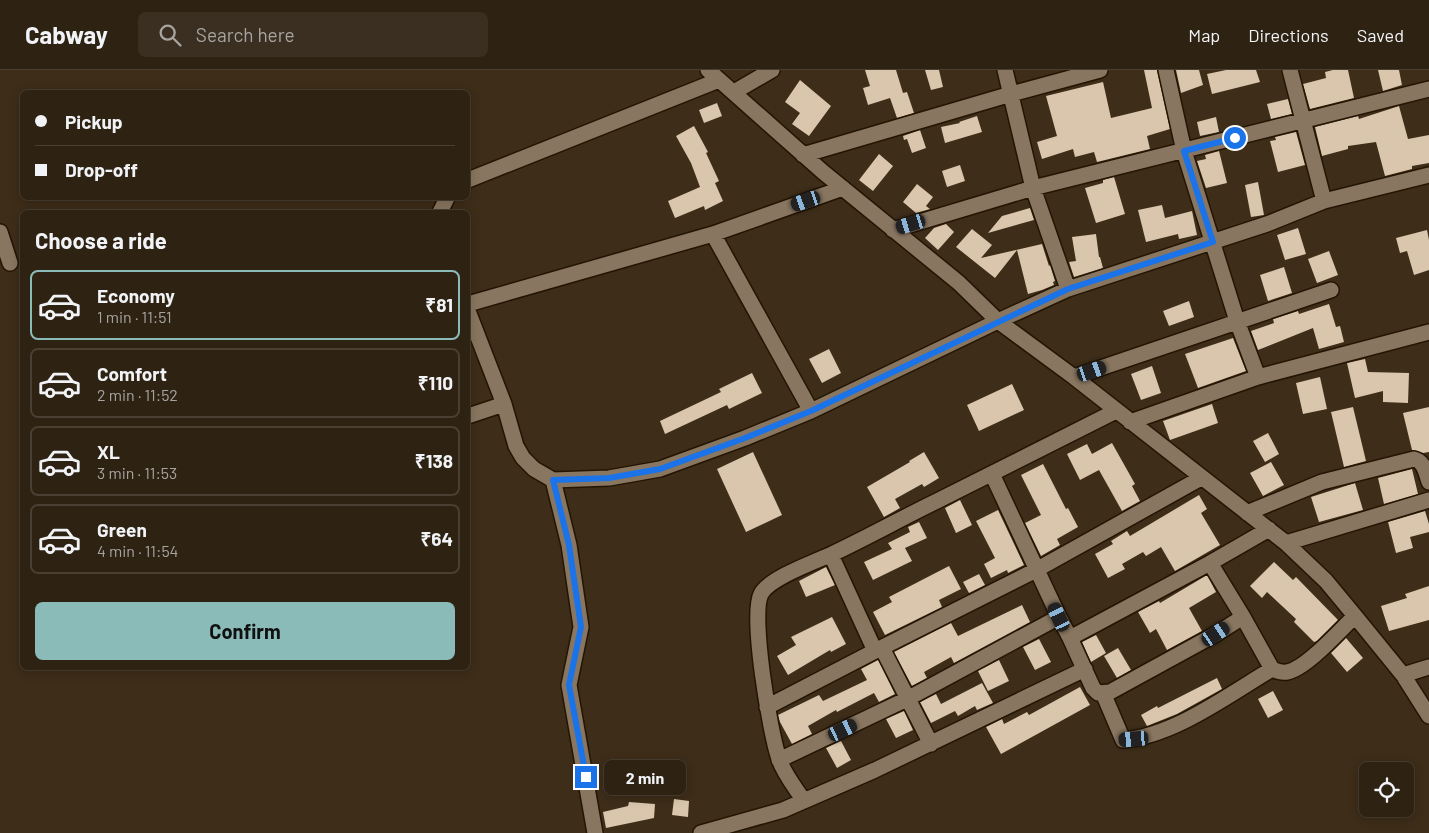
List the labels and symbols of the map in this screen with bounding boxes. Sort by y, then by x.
route start [1224,127,1246,149]
car [789,189,822,213]
car [894,212,927,236]
car [1075,359,1108,383]
car [1045,600,1072,634]
car [1199,619,1232,649]
car [826,717,859,743]
car [1118,730,1149,748]
callout: 2 min [604,760,686,794]
route end [575,766,597,788]

